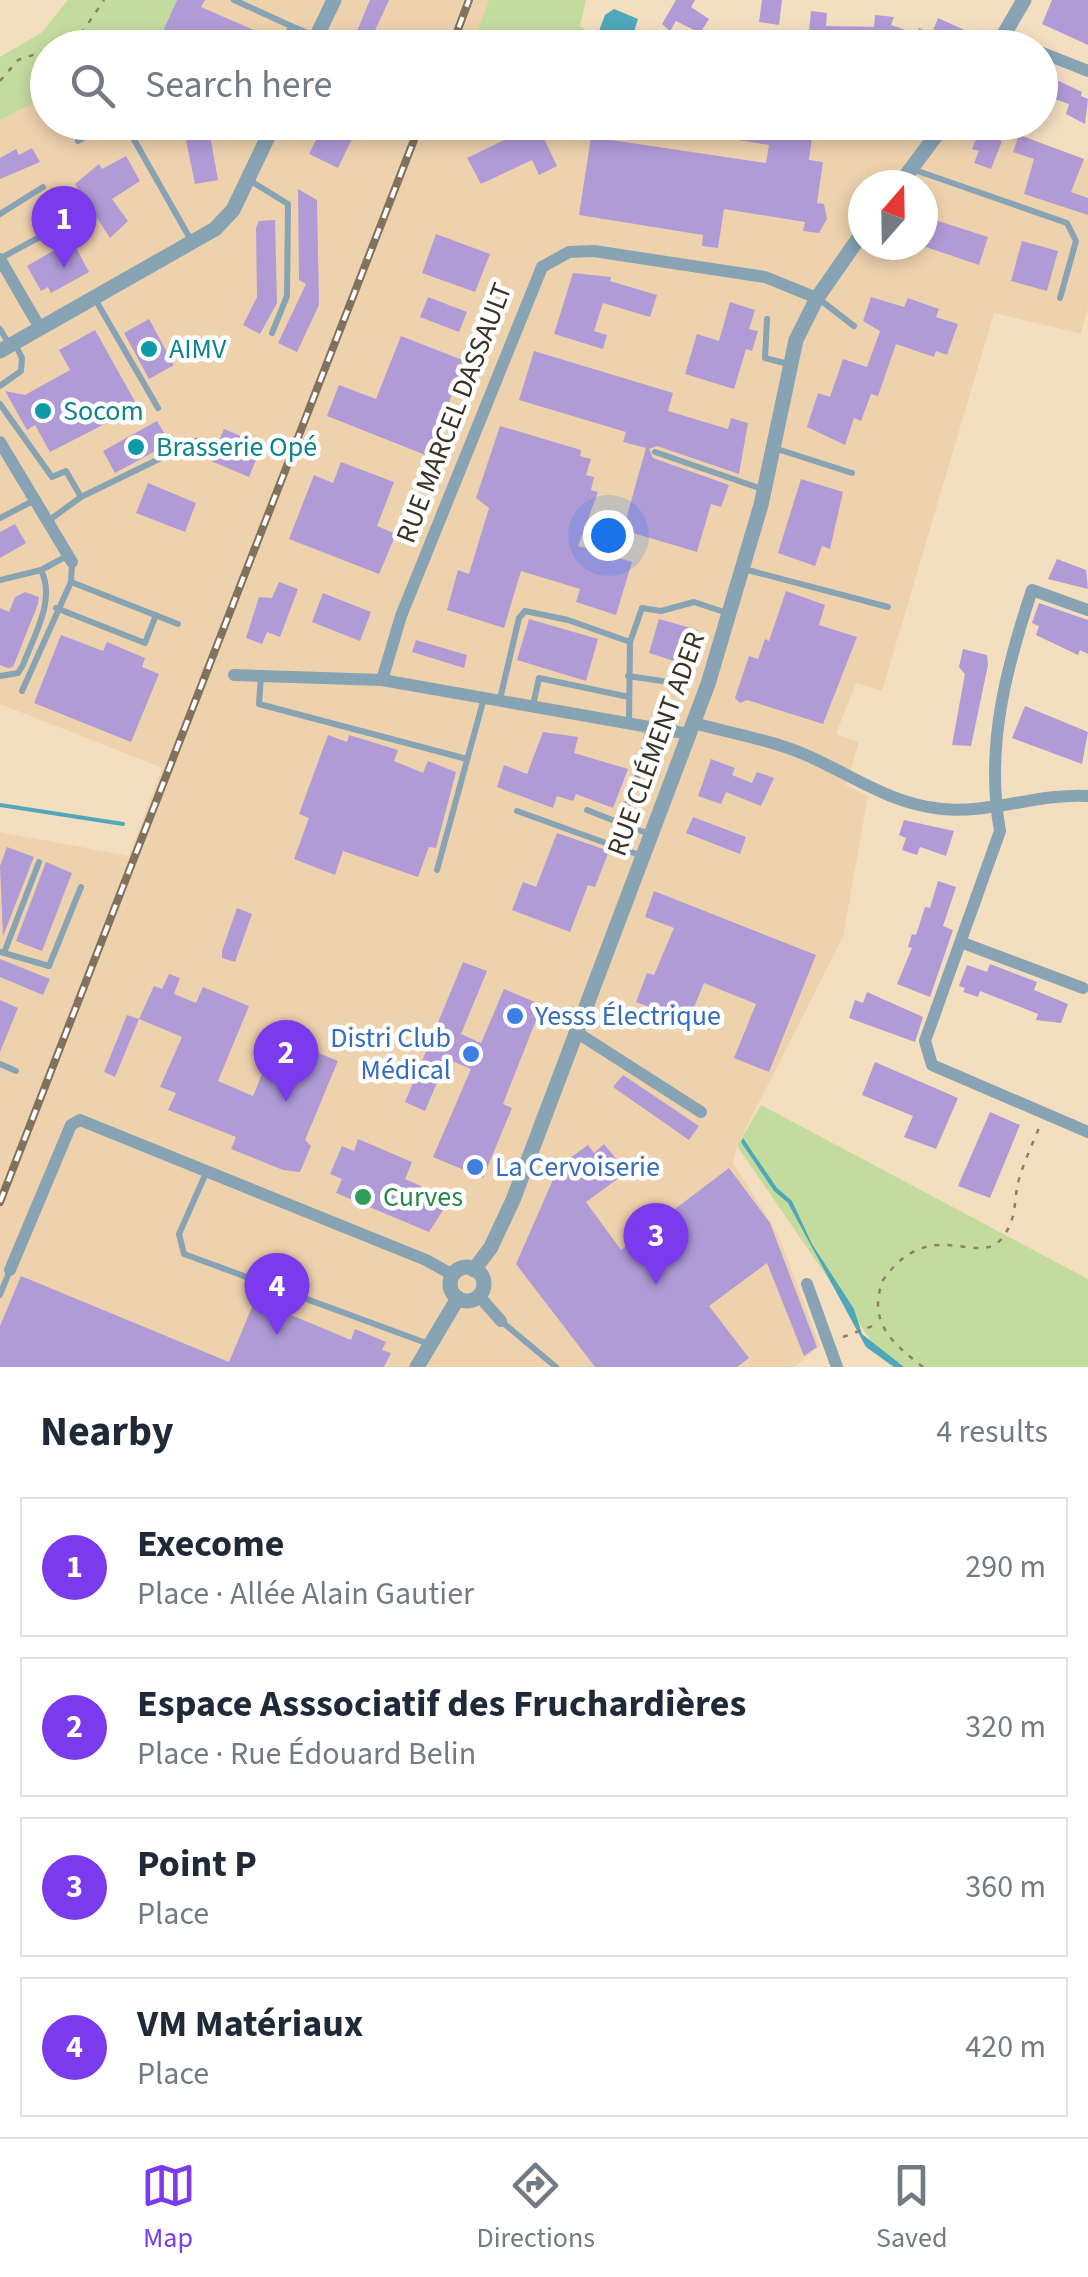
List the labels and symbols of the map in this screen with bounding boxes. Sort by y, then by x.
north arrow [848,170,938,260]
pin: 1 [32,186,96,268]
street label: RUE MARCEL DASSAULT [386,277,522,549]
place label: AIMV [169,329,227,369]
marker: AIMV [138,338,160,360]
place label: Socom [63,391,144,431]
marker: Socom [32,400,54,422]
place label: Brasserie Opé [156,427,317,467]
marker: Brasserie Opé [125,436,147,458]
your location [583,510,634,561]
street label: RUE CLÉMENT ADER [597,626,715,862]
place label: Yesss Électrique [534,996,721,1036]
marker: Yesss Électrique [504,1005,526,1027]
place label: Distri Club Médical [330,1018,451,1090]
pin: 2 [254,1020,318,1102]
marker: Distri Club Médical [460,1043,482,1065]
place label: La Cervoiserie [495,1147,660,1187]
marker: La Cervoiserie [464,1156,486,1178]
place label: Curves [383,1177,463,1217]
marker: Curves [352,1186,374,1208]
pin: 3 [624,1202,688,1285]
pin: 4 [244,1252,310,1335]

